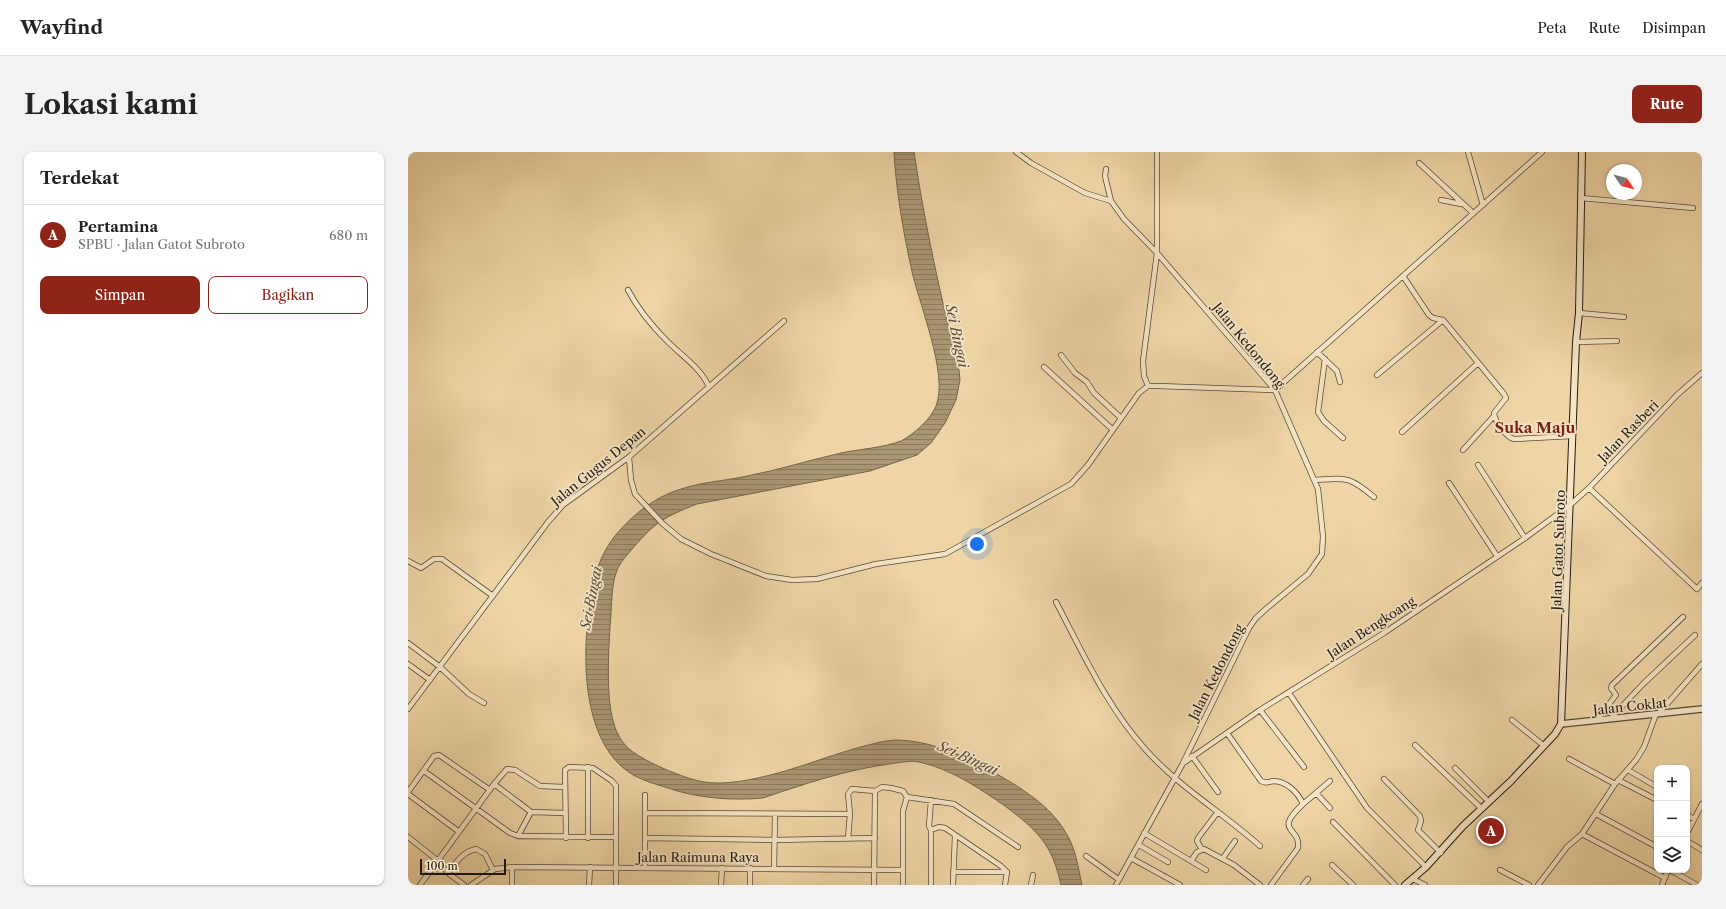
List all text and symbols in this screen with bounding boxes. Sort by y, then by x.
text: Wayfind [20,16,103,39]
text: Peta [1537,19,1567,37]
text: Rute [1589,19,1620,37]
text: Disimpan [1642,19,1706,37]
button: Rute [1632,85,1702,123]
text: Lokasi kami [24,87,198,121]
north arrow [1606,164,1642,200]
text: Terdekat [40,168,119,188]
text: Pertamina [78,217,158,236]
text: A [48,227,58,243]
text: 680 m [329,227,368,243]
text: SPBU · Jalan Gatot Subroto [78,236,245,252]
button: Simpan [40,276,200,314]
button: Bagikan [208,276,368,314]
street label: Jalan Kedondong [1208,297,1289,391]
water label: Sei Bingai [941,302,973,371]
street label: Jalan Rasberi [1593,397,1662,467]
district label: Suka Maju [1495,418,1575,437]
street label: Jalan Gugus Depan [546,423,648,510]
street label: Jalan Gatot Subroto [1548,489,1568,613]
your location [967,534,987,554]
water label: Sei Bingai [576,563,606,632]
street label: Jalan Bengkoang [1322,592,1418,663]
street label: Jalan Kedondong [1184,621,1247,724]
street label: Jalan Coklat [1590,694,1668,718]
water label: Sei Bingai [934,736,1003,780]
map controls [1654,765,1690,873]
button: + [1654,765,1690,801]
button: − [1654,801,1690,837]
pin: A [1478,816,1504,846]
button: layers [1654,837,1690,873]
street label: Jalan Raimuna Raya [635,849,759,865]
scale bar [420,857,506,876]
text: 100 m [426,859,458,873]

